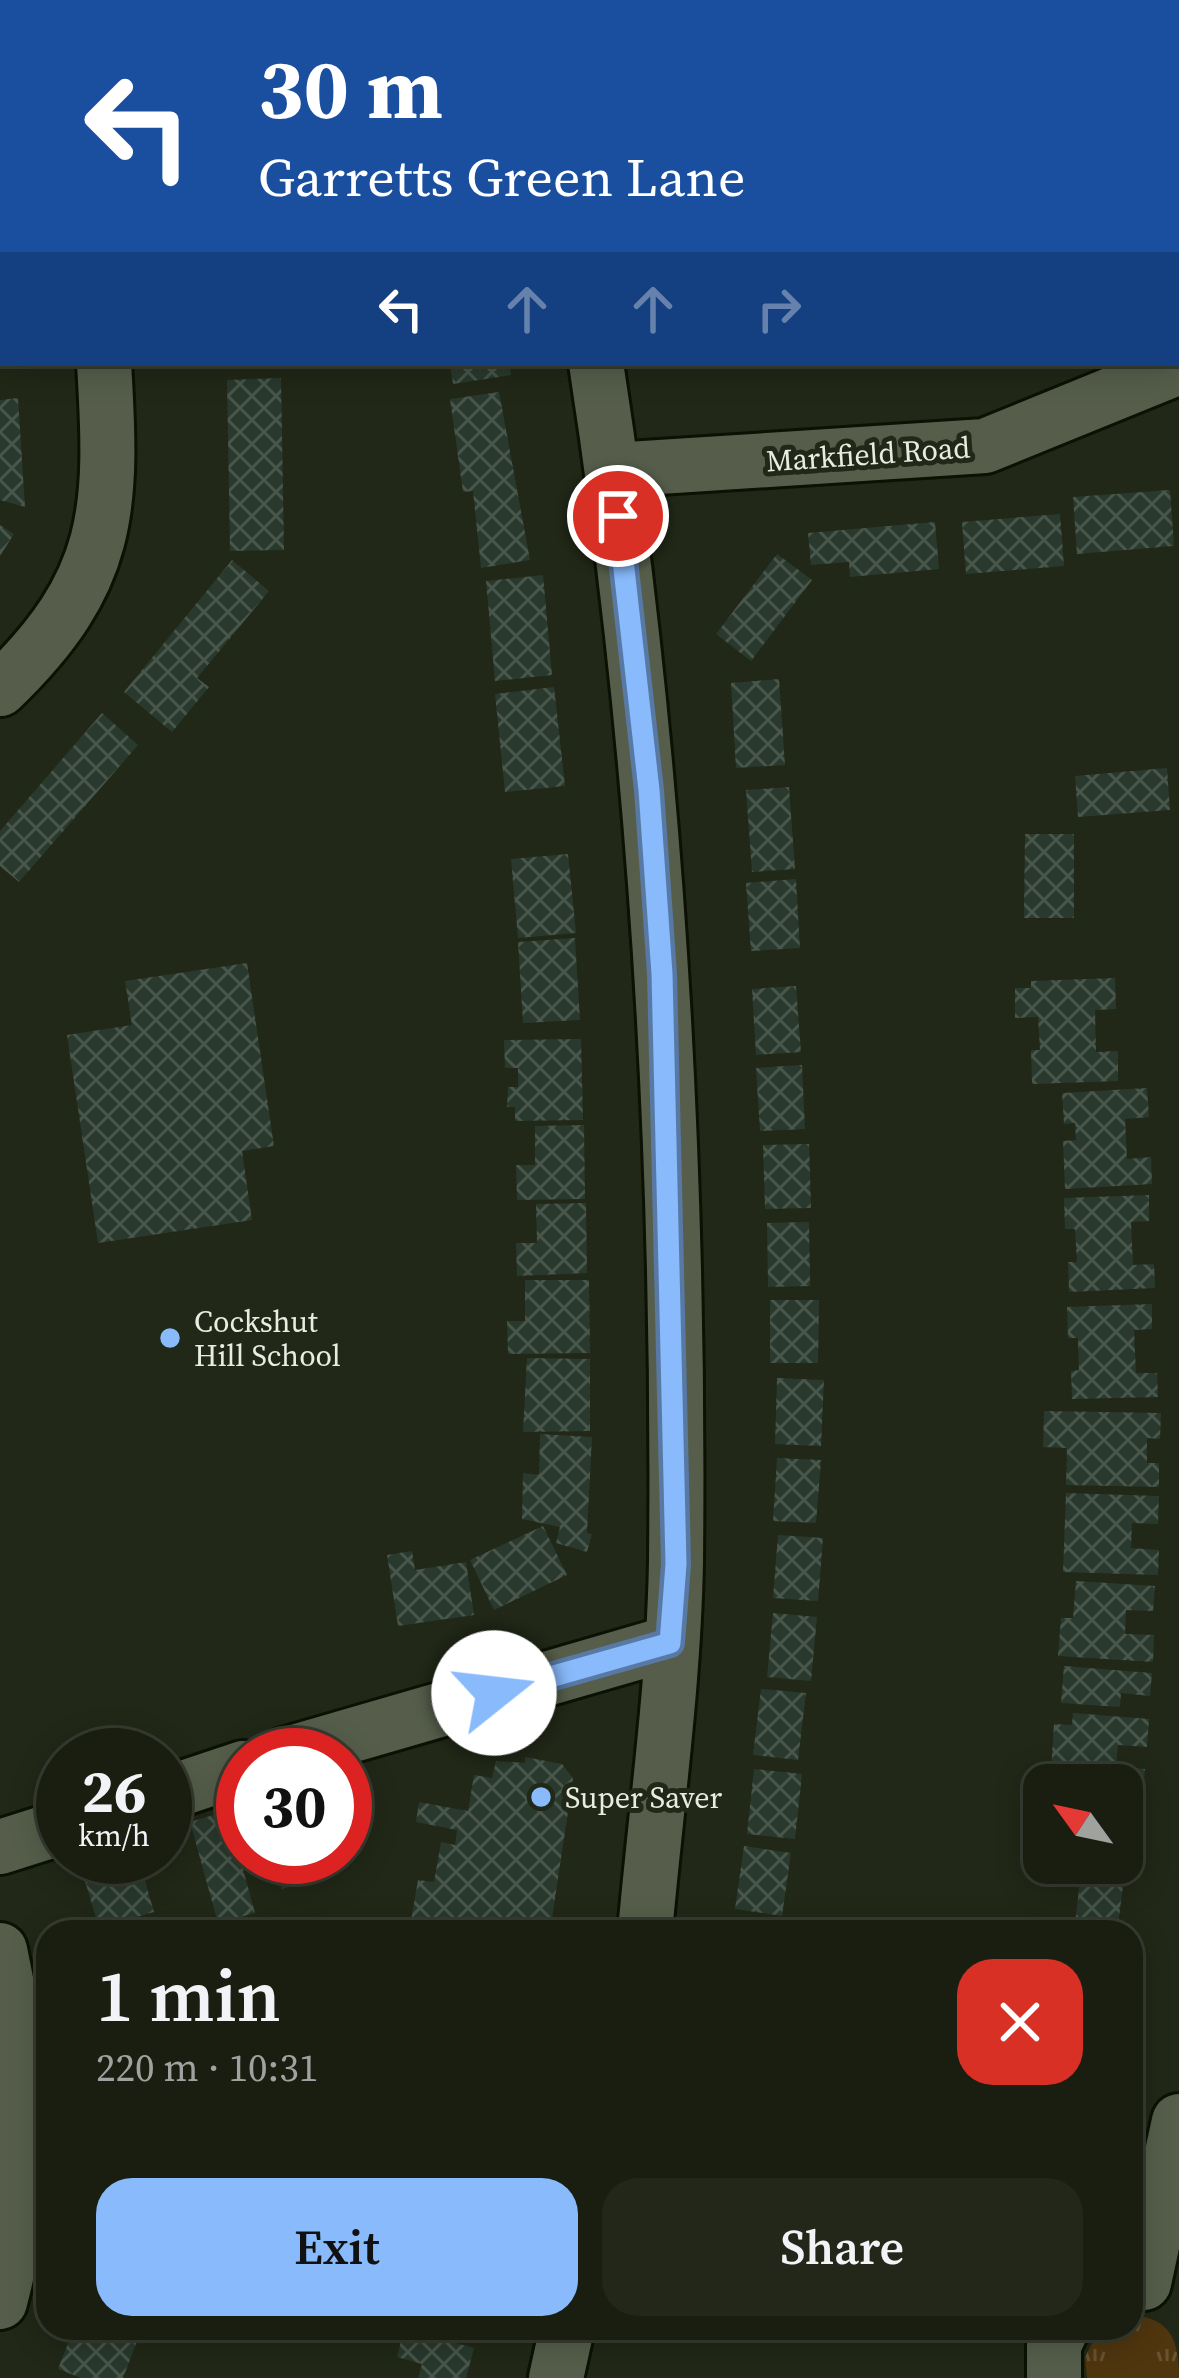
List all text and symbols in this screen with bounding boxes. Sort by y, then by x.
text: 30 m [258,31,443,146]
icon: left [60,48,216,204]
text: Garretts Green Lane [258,140,746,214]
icon: left [368,276,434,342]
icon: ahead [494,276,560,342]
icon: ahead [620,276,686,342]
icon: right [746,276,812,342]
street label: Markfield Road [765,426,971,482]
pin [567,465,669,567]
icon: arrive [585,483,651,549]
place label: Cockshut Hill School [194,1301,341,1376]
marker: Cockshut Hill School [157,1325,183,1351]
position arrow [431,1630,557,1756]
speed limit sign: 30 [216,1728,372,1884]
text: 26 [81,1750,147,1832]
north arrow [1023,1764,1143,1884]
map controls [1023,1764,1143,1884]
place label: Super Saver [565,1777,723,1818]
marker: Super Saver [528,1784,554,1810]
text: km/h [78,1815,150,1856]
text: 1 min [96,1946,281,2045]
button: close [957,1959,1083,2085]
text: 220 m · 10:31 [96,2041,318,2094]
button: Exit [96,2178,578,2316]
button: Share [602,2178,1083,2316]

